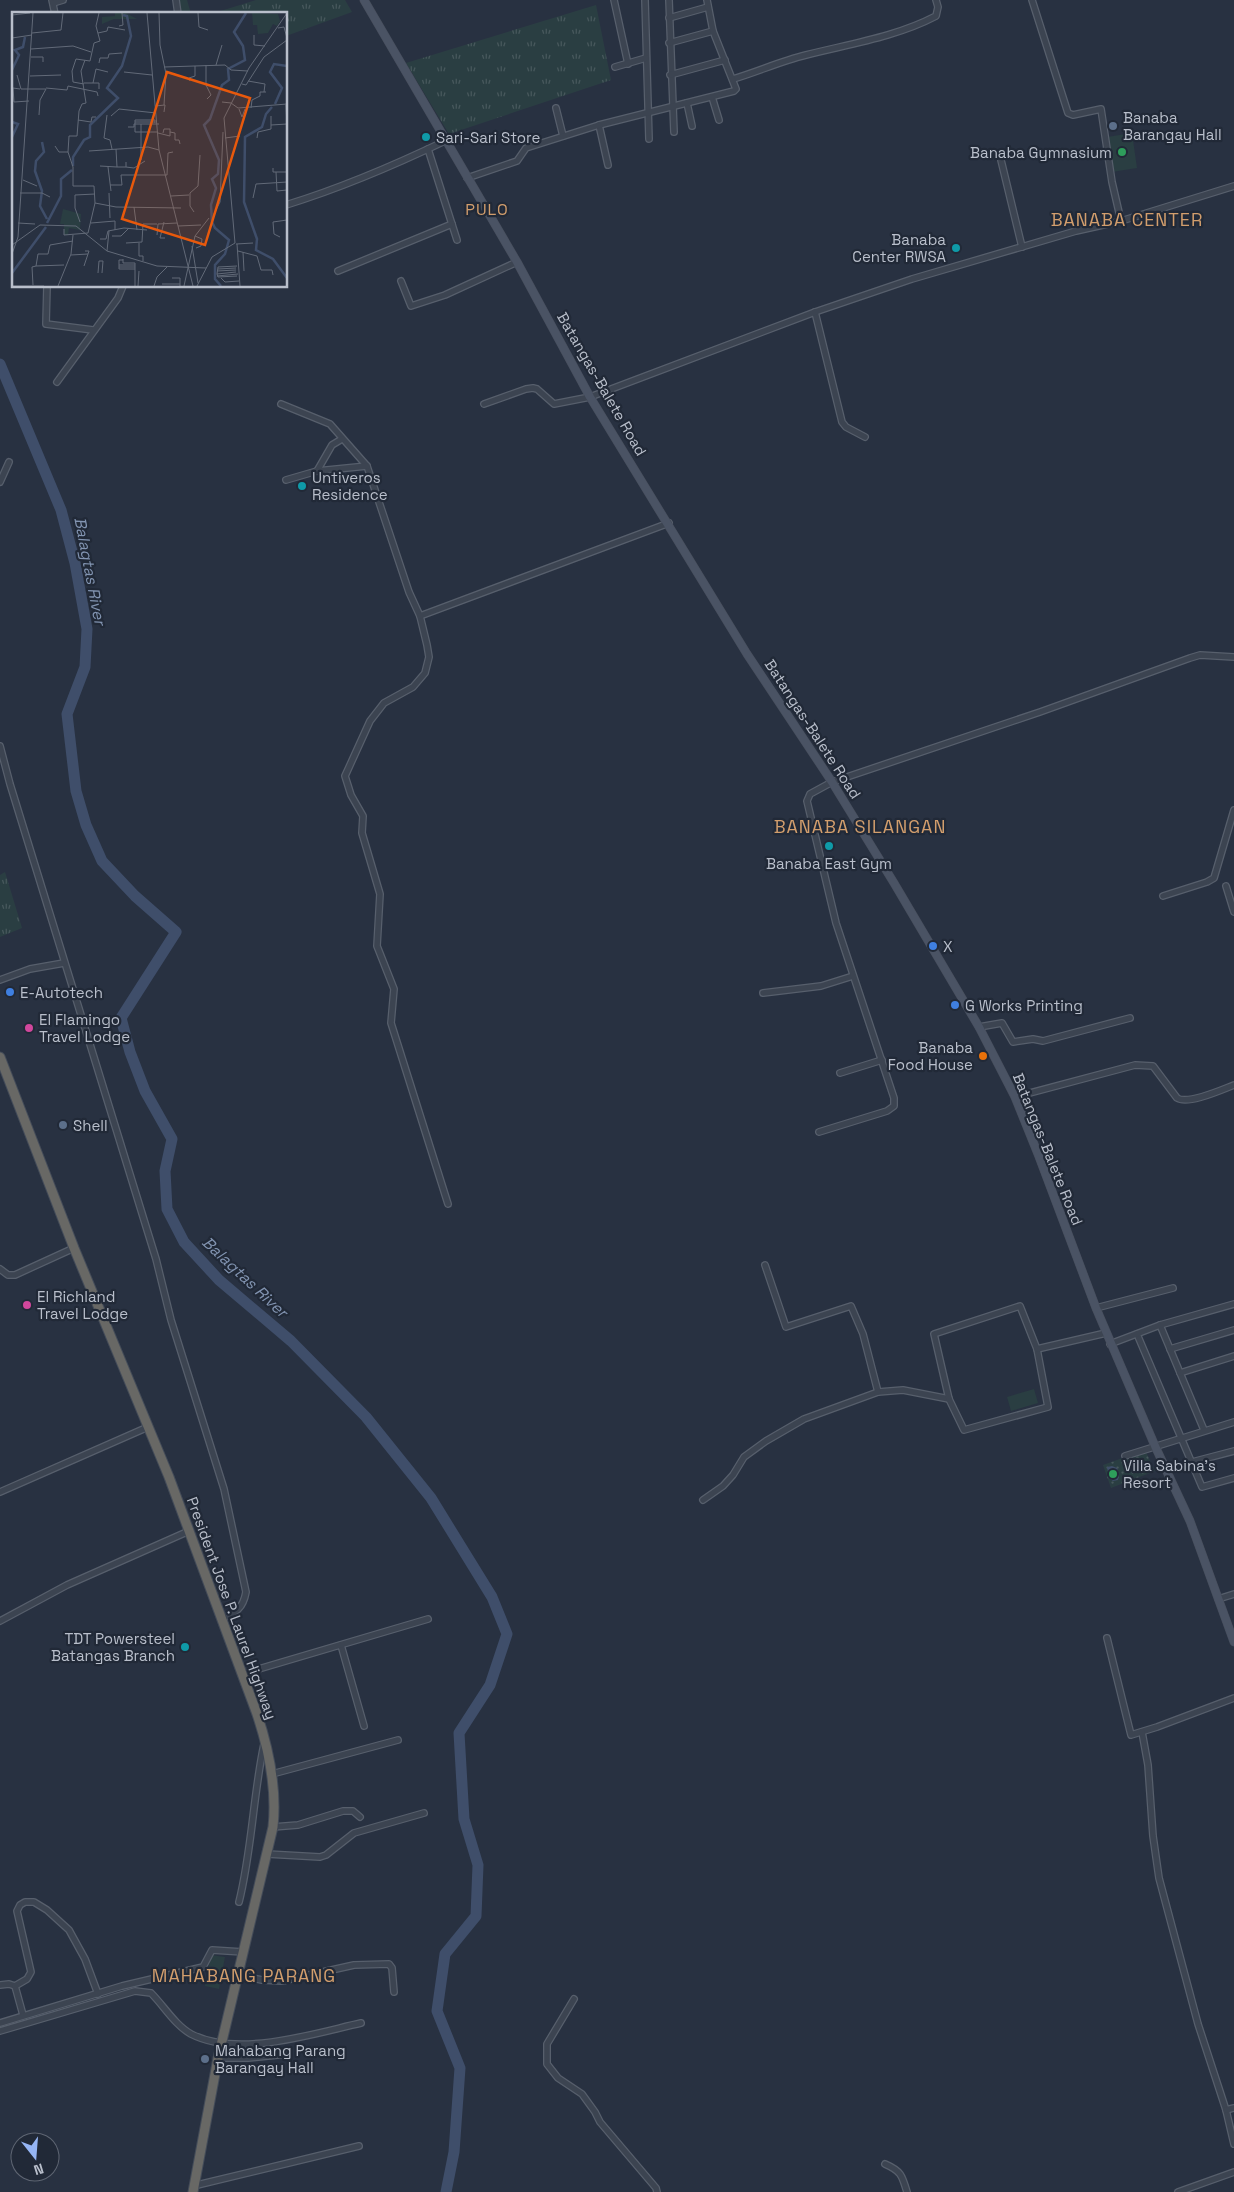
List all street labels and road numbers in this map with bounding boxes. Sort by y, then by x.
street label: Batangas-Balete Road [553,309,651,459]
street label: Batangas-Balete Road [761,656,865,802]
street label: Batangas-Balete Road [1009,1070,1087,1228]
street label: President Jose P. Laurel Highway [183,1494,281,1722]

